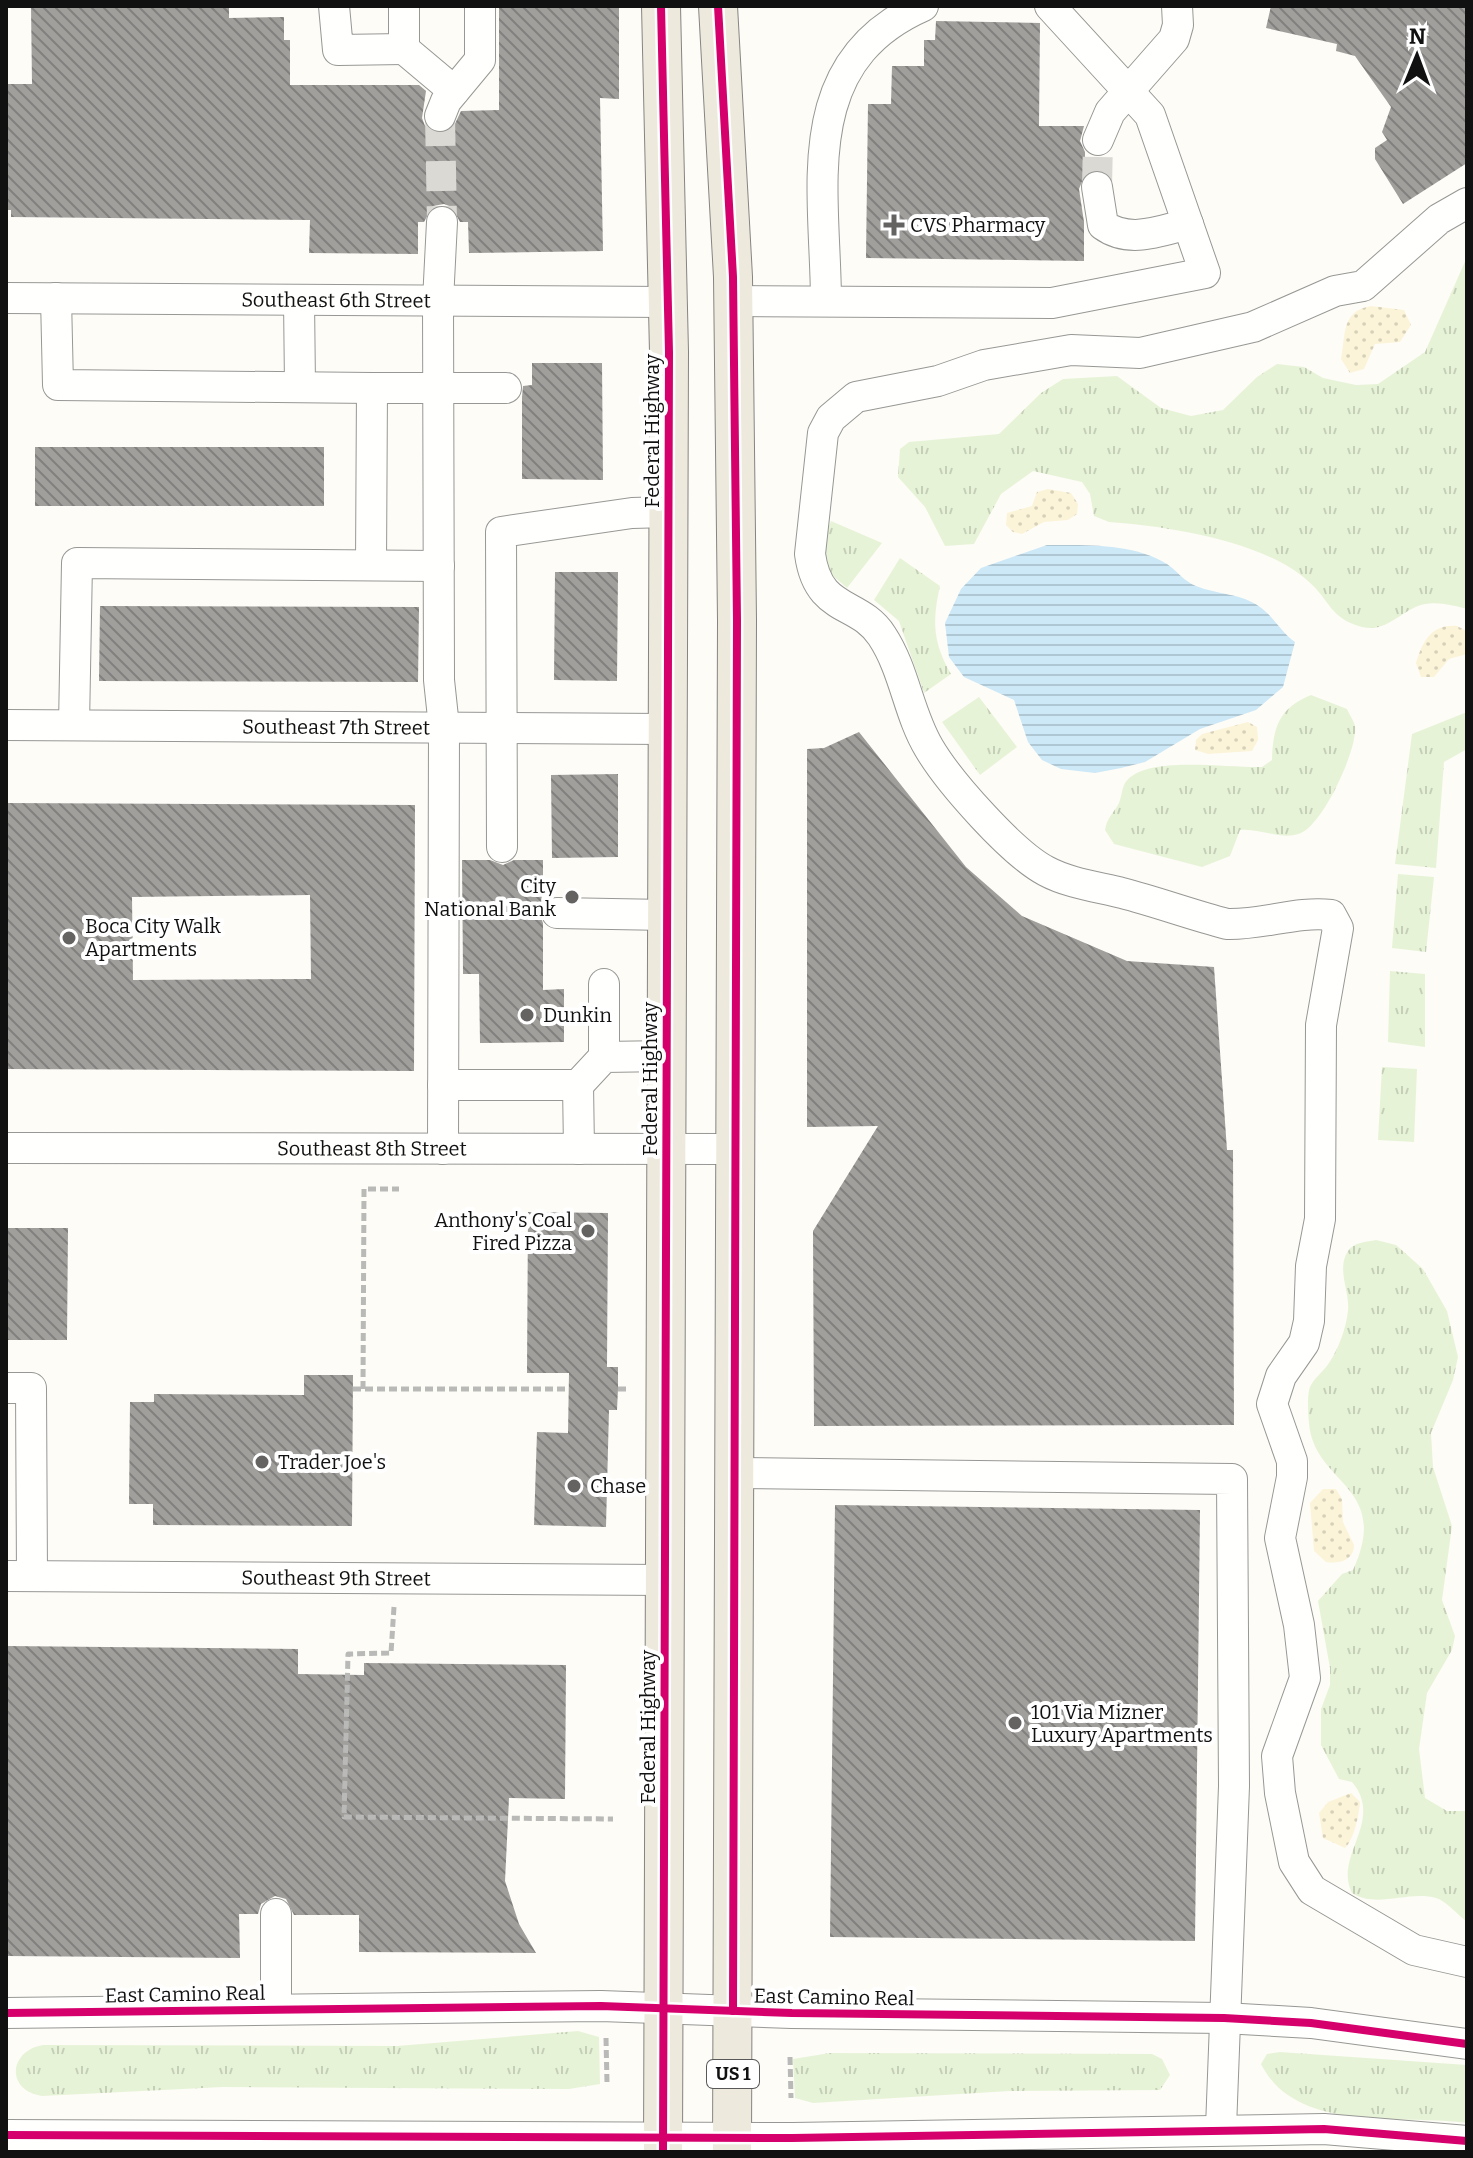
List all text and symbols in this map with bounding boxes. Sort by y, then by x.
north arrow [1377,16,1457,96]
text: N [1409,23,1426,50]
place label: CVS Pharmacy [910,213,1046,237]
marker: CVS Pharmacy [885,216,903,234]
street label: Southeast 6th Street [241,287,431,313]
street label: Federal Highway [640,353,664,508]
street label: Southeast 7th Street [242,714,430,740]
place label: City National Bank [424,874,557,921]
marker: City National Bank [563,888,581,906]
place label: Boca City Walk Apartments [85,914,221,961]
marker: Boca City Walk Apartments [60,929,78,947]
street label: Federal Highway [638,1001,662,1156]
place label: Dunkin [543,1003,612,1027]
marker: Dunkin [518,1006,536,1024]
street label: Southeast 8th Street [277,1136,467,1161]
place label: Anthony's Coal Fired Pizza [434,1208,572,1255]
marker: Anthony's Coal Fired Pizza [579,1222,597,1240]
place label: Trader Joe's [278,1450,386,1474]
marker: Trader Joe's [253,1453,271,1471]
place label: Chase [590,1474,646,1498]
marker: Chase [565,1477,583,1495]
street label: Southeast 9th Street [241,1565,431,1591]
street label: Federal Highway [636,1649,660,1804]
place label: 101 Via Mizner Luxury Apartments [1031,1700,1213,1747]
marker: 101 Via Mizner Luxury Apartments [1006,1714,1024,1732]
street label: East Camino Real [104,1981,266,2007]
street label: East Camino Real [753,1984,915,2010]
road number: US 1 [707,2060,759,2088]

